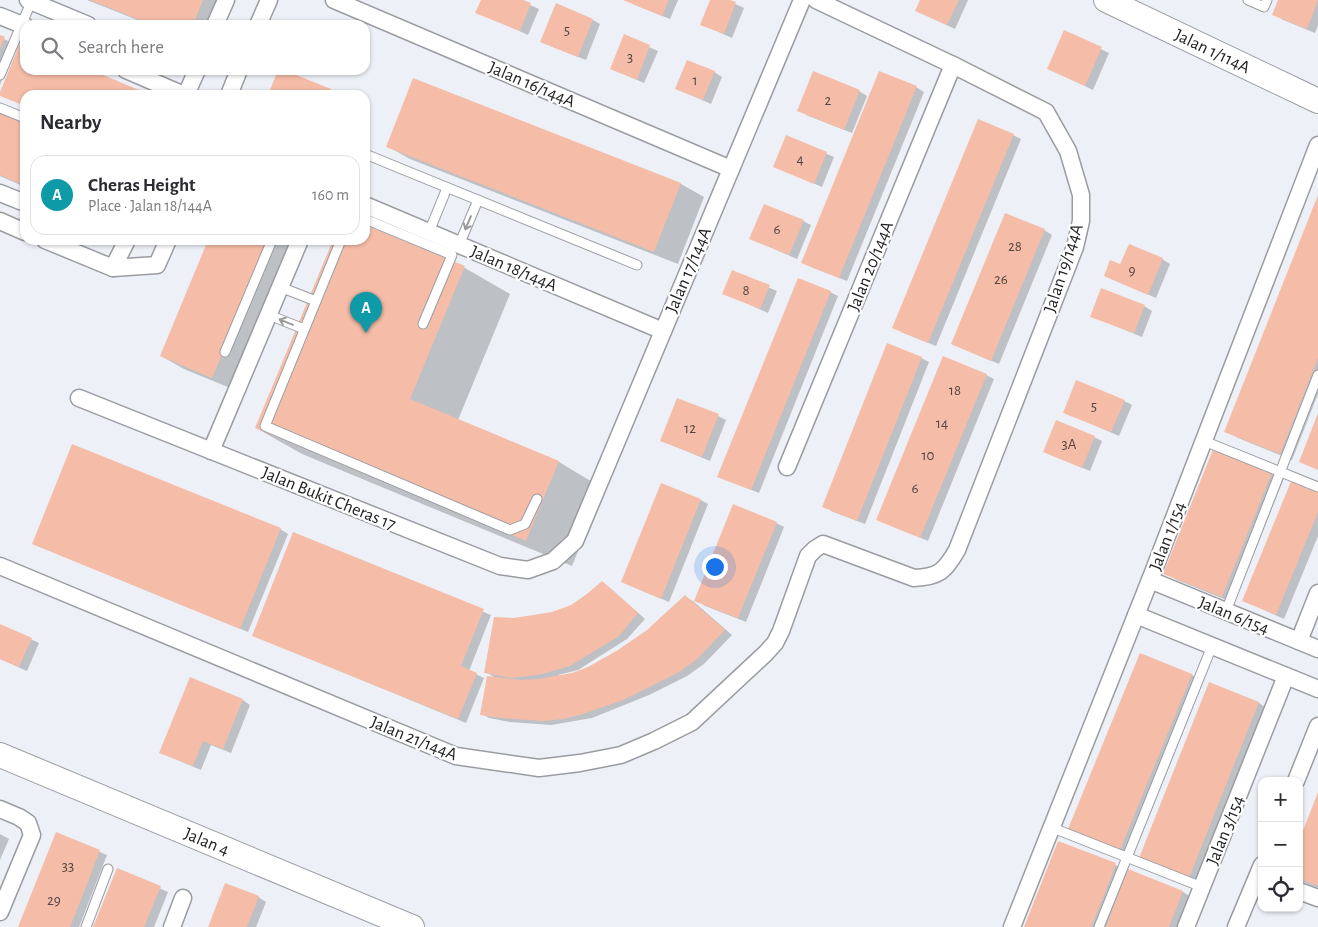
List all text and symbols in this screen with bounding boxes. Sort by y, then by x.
search box [20,20,370,75]
house number: 5 [564,23,570,38]
street label: Jalan 1/114A [1172,26,1253,78]
icon: search [38,34,66,62]
text: Search here [78,38,164,57]
house number: 3 [627,50,633,65]
street label: Jalan 16/144A [486,59,578,111]
house number: 1 [692,73,698,88]
house number: 2 [825,93,832,108]
text: Nearby [40,112,101,133]
house number: 4 [796,152,804,167]
text: Cheras Height [88,176,196,195]
text: A [52,187,62,203]
text: 160 m [312,187,349,203]
text: Place · Jalan 18/144A [88,198,212,214]
one-way arrow [463,215,473,230]
street label: Jalan 20/144A [845,218,897,314]
street label: Jalan 19/144A [1041,221,1087,315]
house number: 6 [773,222,781,237]
street label: Jalan 17/144A [663,224,715,316]
house number: 28 [1008,239,1022,254]
street label: Jalan 18/144A [468,243,560,295]
house number: 9 [1128,263,1136,278]
house number: 26 [994,272,1008,287]
house number: 8 [742,283,750,298]
pin: A [350,292,382,333]
one-way arrow [279,317,294,326]
house number: 18 [949,383,961,398]
house number: 5 [1091,399,1097,414]
house number: 14 [936,416,948,431]
house number: 12 [684,421,696,436]
house number: 3A [1062,437,1077,452]
house number: 10 [921,448,935,463]
street label: Jalan Bukit Cheras 17 [259,464,398,534]
house number: 6 [911,481,919,496]
street label: Jalan 1/154 [1147,499,1189,573]
your location [702,554,728,580]
street label: Jalan 6/154 [1196,594,1272,638]
street label: Jalan 21/144A [368,713,460,765]
map controls [1258,777,1303,912]
button: + [1258,777,1303,822]
street label: Jalan 3/154 [1204,793,1248,868]
button: − [1258,822,1303,867]
street label: Jalan 4 [181,825,232,860]
house number: 33 [62,859,74,874]
button: locate [1258,867,1303,912]
house number: 29 [47,893,61,908]

